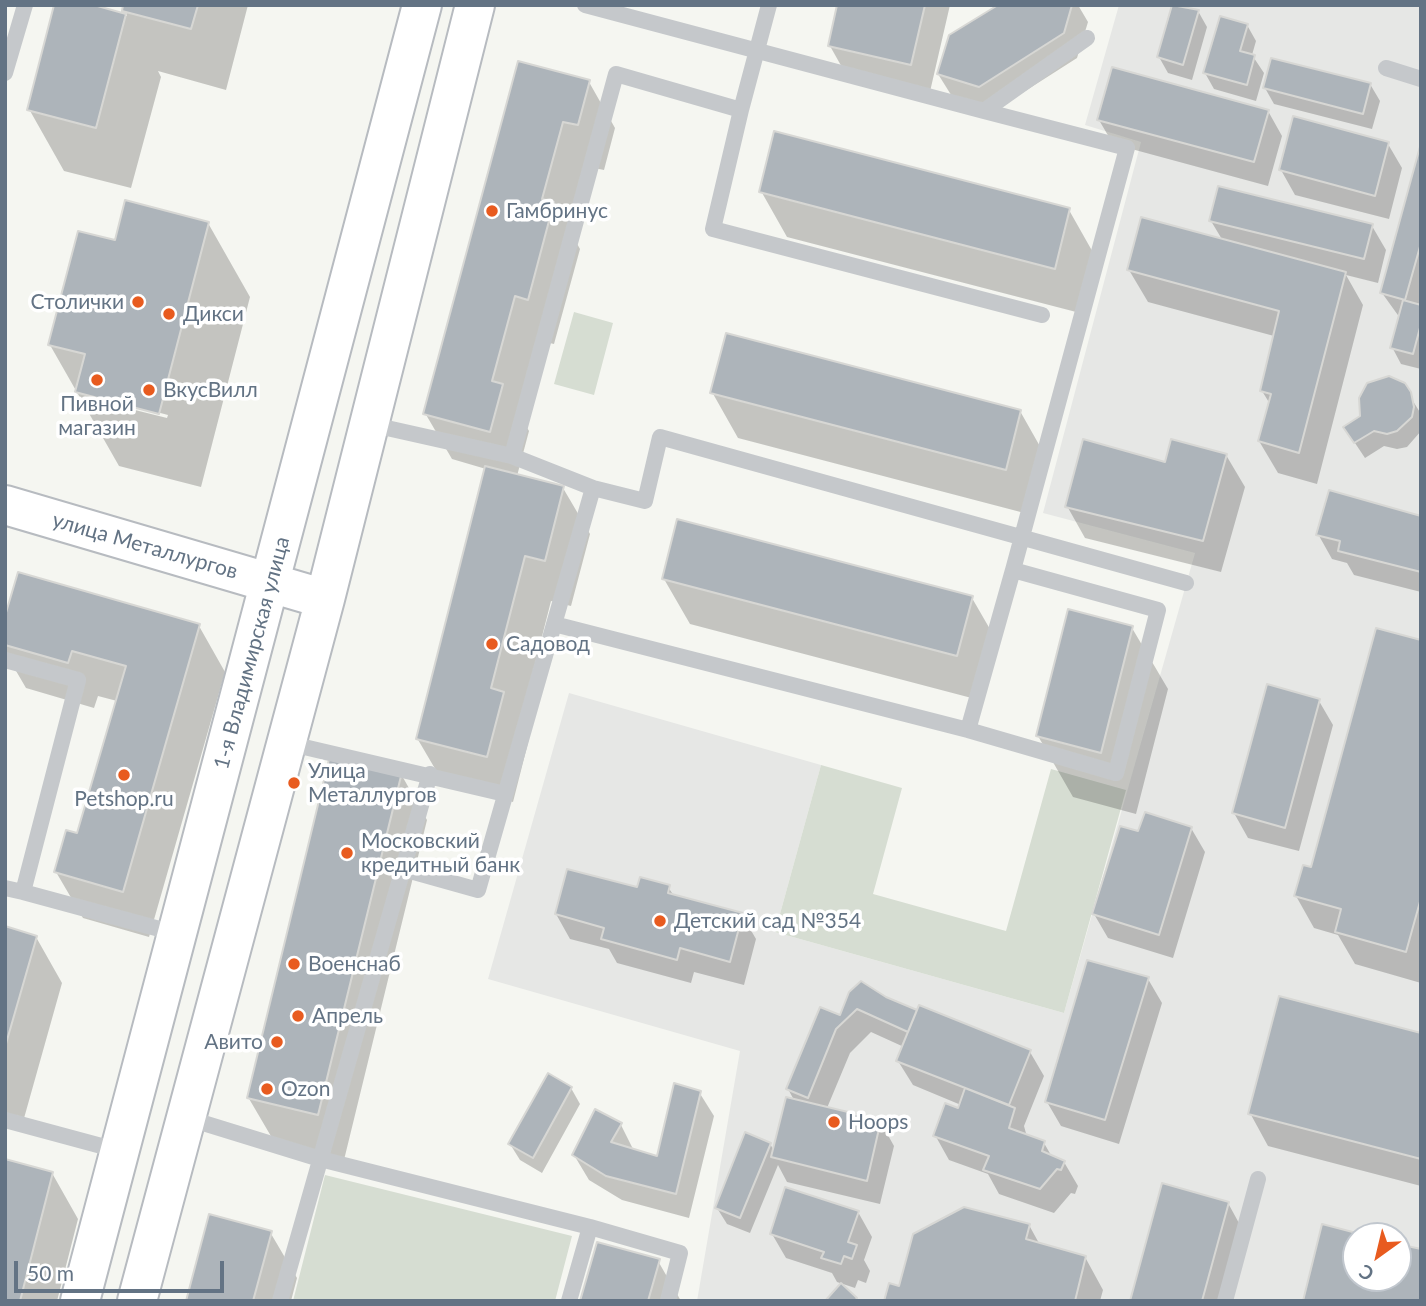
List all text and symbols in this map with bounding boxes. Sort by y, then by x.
place label: Гамбринус [506,198,608,224]
marker: Гамбринус [484,203,500,219]
place label: Столички [30,289,124,315]
marker: Столички [130,294,146,310]
place label: Дикси [183,301,244,327]
marker: Дикси [161,306,177,322]
marker: Пивной магазин [89,372,105,388]
place label: ВкусВилл [163,377,258,403]
marker: ВкусВилл [141,382,157,398]
place label: Пивной магазин [58,391,136,441]
street label: улица Металлургов [50,508,240,584]
street label: 1-я Владимирская улица [209,534,295,772]
place label: Садовод [506,631,590,657]
marker: Садовод [484,636,500,652]
place label: Улица Металлургов [308,758,437,808]
marker: Petshop.ru [116,767,132,783]
marker: Улица Металлургов [286,775,302,791]
place label: Petshop.ru [74,786,174,812]
place label: Московский кредитный банк [361,828,520,878]
marker: Московский кредитный банк [339,845,355,861]
place label: Детский сад №354 [674,908,861,934]
marker: Детский сад №354 [652,913,668,929]
place label: Военснаб [308,951,401,977]
marker: Военснаб [286,956,302,972]
place label: Апрель [312,1003,383,1029]
marker: Апрель [290,1008,306,1024]
place label: Авито [204,1029,263,1055]
marker: Авито [269,1034,285,1050]
place label: Ozon [281,1076,330,1102]
marker: Ozon [259,1081,275,1097]
place label: Hoops [848,1109,908,1135]
marker: Hoops [826,1114,842,1130]
north arrow [1342,1222,1412,1292]
scale bar [18,1246,228,1290]
text: 50 m [27,1260,74,1285]
text: С [1354,1260,1378,1286]

